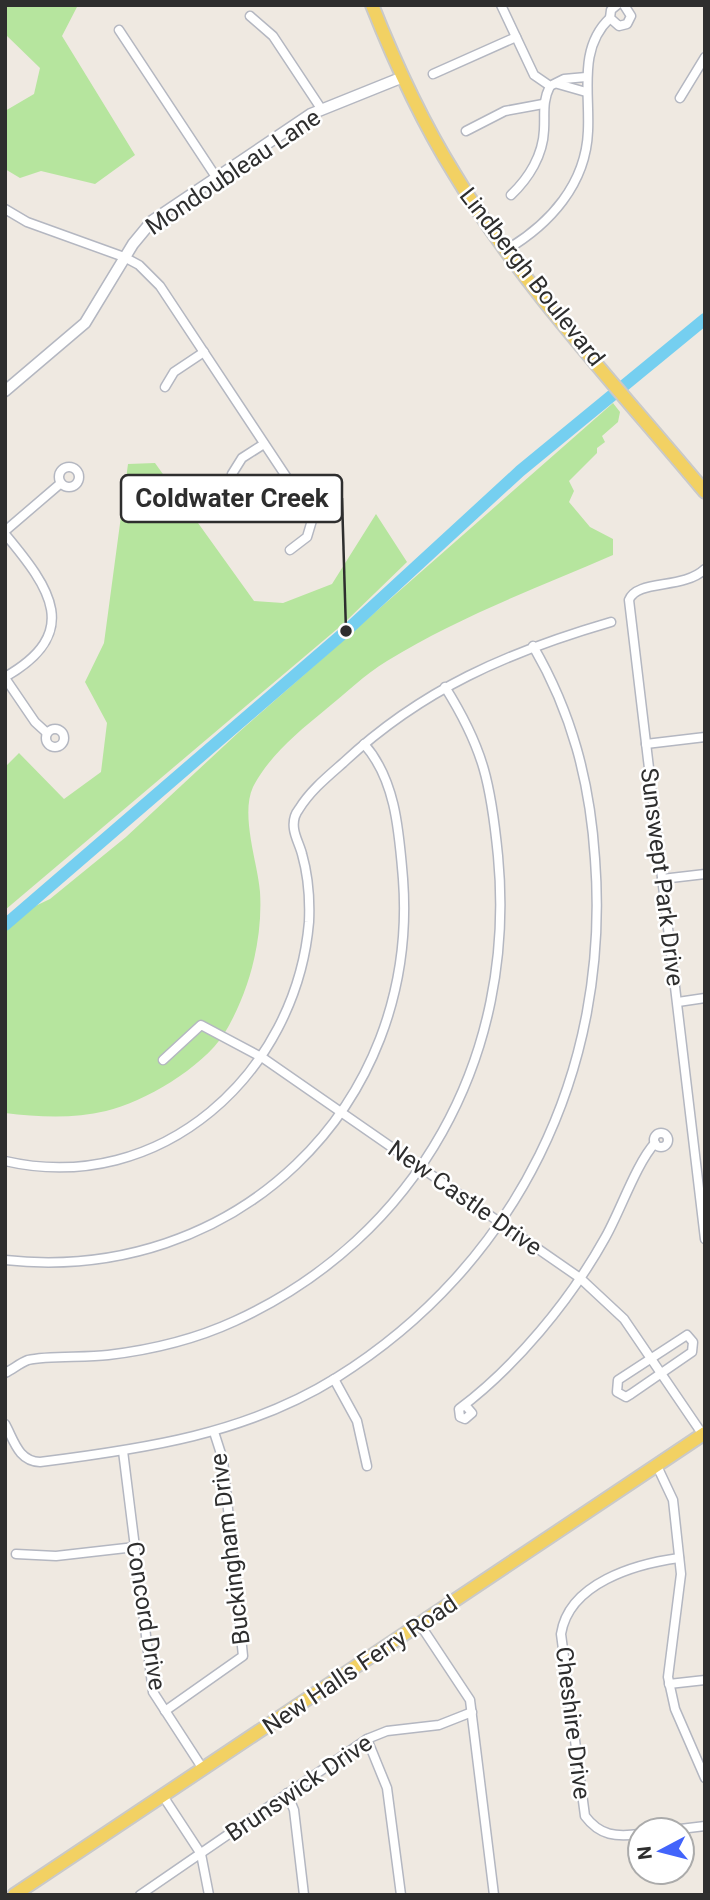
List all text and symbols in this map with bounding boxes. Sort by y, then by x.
street label: Mondoubleau Lane [140,103,326,241]
street label: Lindbergh Boulevard [454,182,610,372]
callout: Coldwater Creek [121,475,342,522]
text: Coldwater Creek [135,483,330,513]
street label: Sunswept Park Drive [635,766,689,988]
street label: New Castle Drive [383,1135,547,1261]
street label: Buckingham Drive [204,1452,256,1646]
street label: Concord Drive [120,1540,172,1692]
street label: New Halls Ferry Road [257,1589,463,1741]
street label: Cheshire Drive [550,1645,596,1801]
street label: Brunswick Drive [221,1729,377,1847]
north arrow [626,1816,696,1886]
text: N [632,1845,657,1861]

